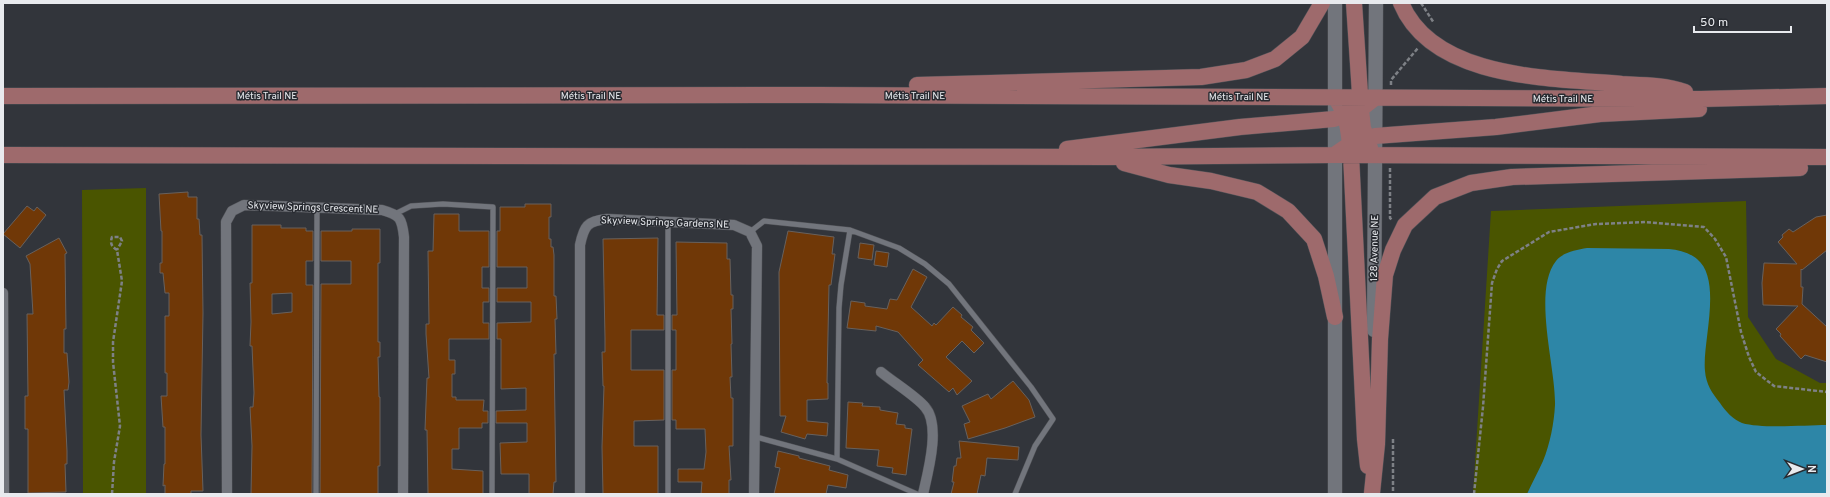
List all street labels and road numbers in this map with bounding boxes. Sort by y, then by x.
street label: Métis Trail NE [237,90,297,103]
street label: Métis Trail NE [561,90,621,103]
street label: Métis Trail NE [885,90,945,103]
street label: Métis Trail NE [1209,91,1269,104]
street label: Métis Trail NE [1533,93,1593,106]
street label: Skyview Springs Crescent NE [247,199,379,217]
street label: Skyview Springs Gardens NE [601,214,729,232]
street label: 128 Avenue NE [1368,215,1382,281]

